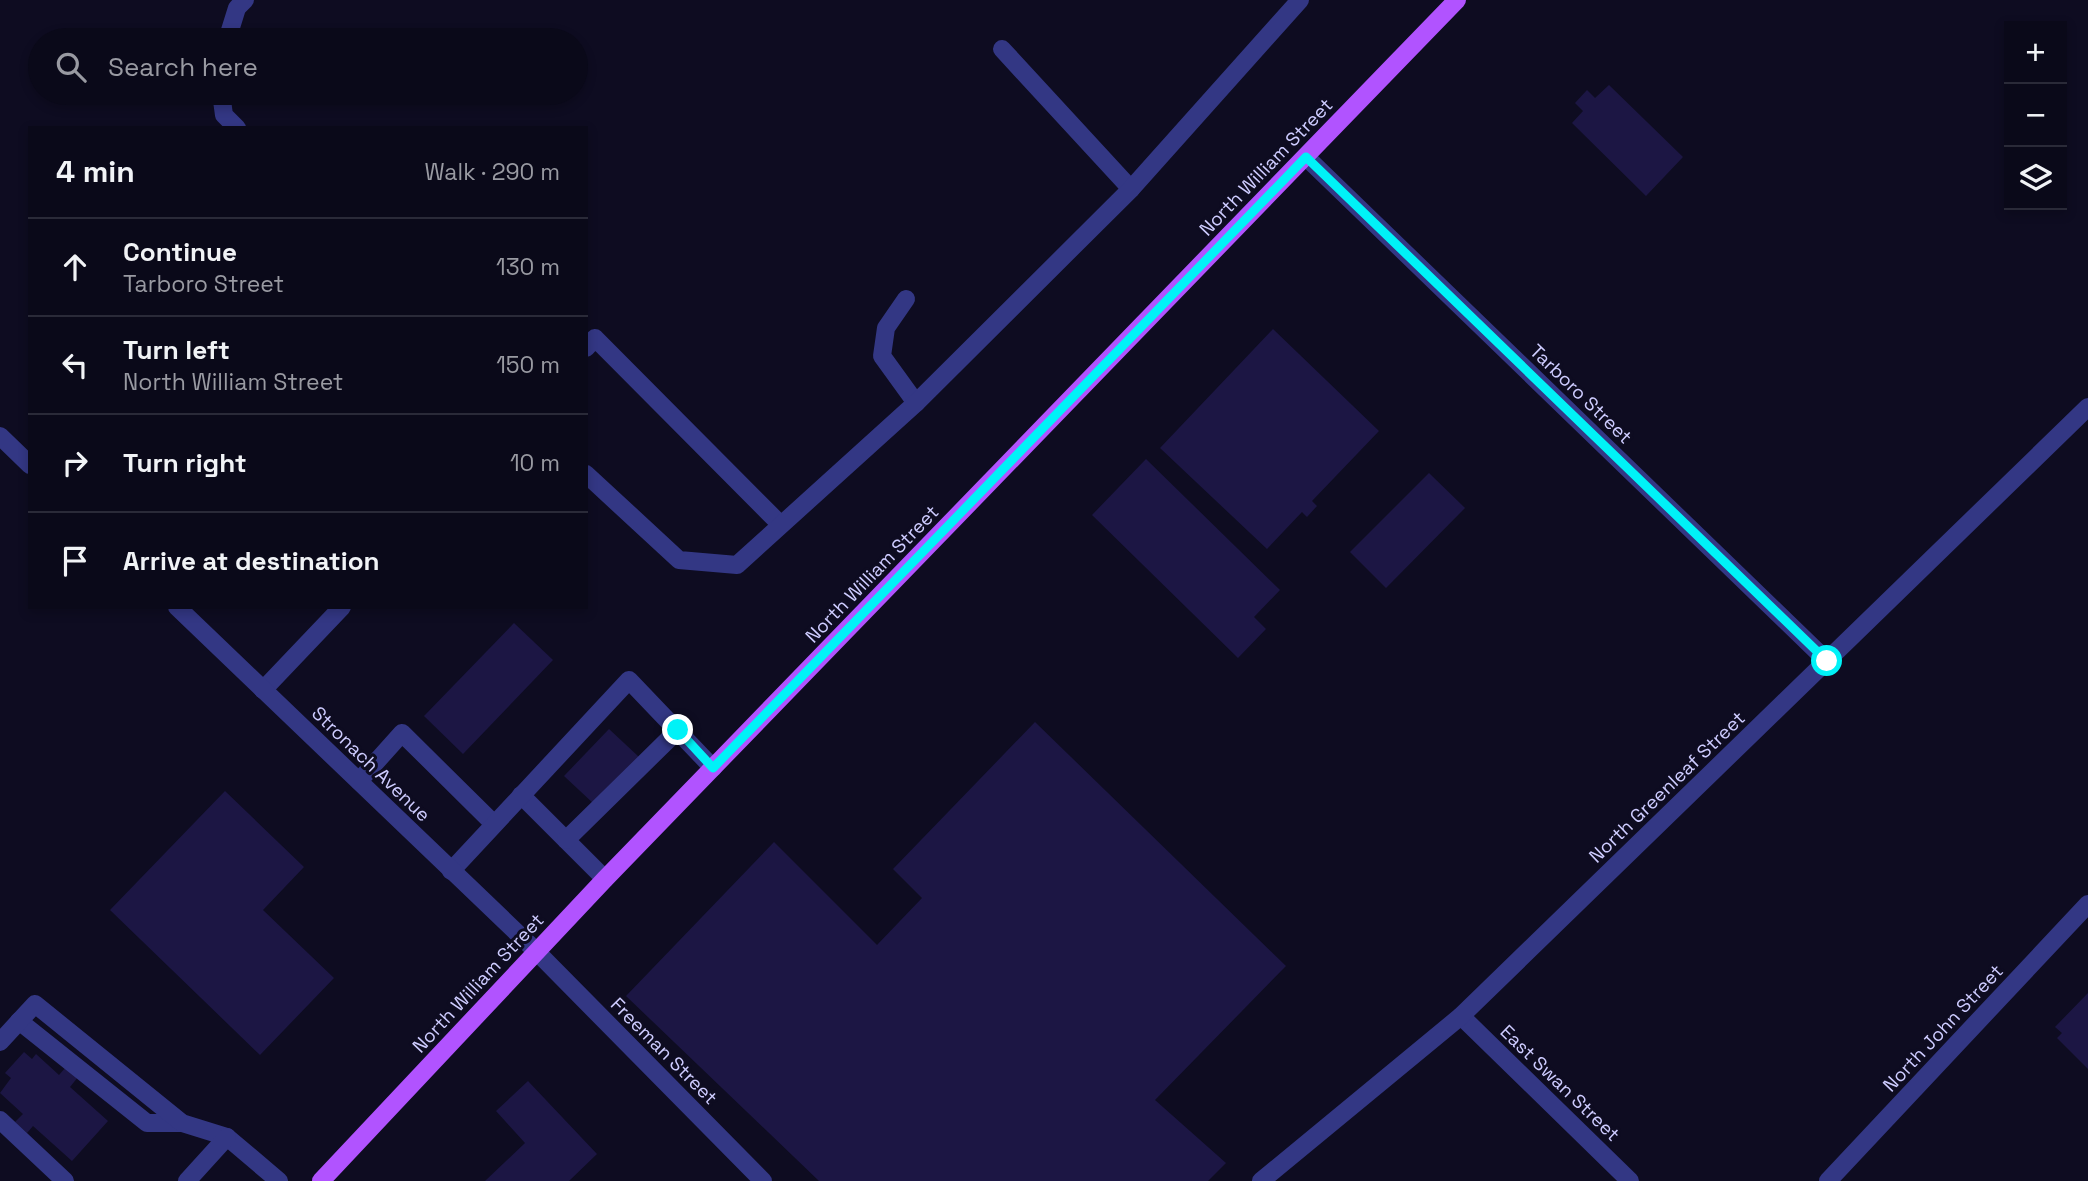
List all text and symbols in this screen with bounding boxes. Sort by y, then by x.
map controls [2004,21,2067,210]
button: + [2004,21,2067,84]
search box [28,28,588,105]
icon: search [52,48,90,86]
text: Search here [108,50,258,84]
button: − [2004,84,2067,147]
street label: North William Street [1194,93,1338,241]
button: layers [2004,147,2067,210]
text: 4 min [56,152,135,191]
text: Walk · 290 m [424,157,560,187]
text: Continue [123,235,237,269]
icon: ahead [56,248,94,286]
text: 130 m [496,252,560,282]
text: Tarboro Street [123,269,284,299]
text: Turn left [123,333,230,367]
street label: Tarboro Street [1524,339,1638,449]
icon: left [56,346,94,384]
text: 150 m [496,350,560,380]
text: North William Street [123,367,343,397]
icon: right [56,444,94,482]
text: Turn right [123,446,247,480]
text: 10 m [510,448,560,478]
street label: North William Street [800,500,944,648]
icon: arrive [56,542,94,580]
text: Arrive at destination [123,544,380,578]
route start [1811,645,1842,676]
street label: Stronach Avenue [306,701,436,827]
street label: North Greenleaf Street [1584,706,1750,868]
route end [662,714,693,745]
street label: North William Street [407,908,549,1058]
street label: North John Street [1877,959,2009,1097]
street label: Freeman Street [605,992,723,1110]
street label: East Swan Street [1495,1019,1625,1147]

